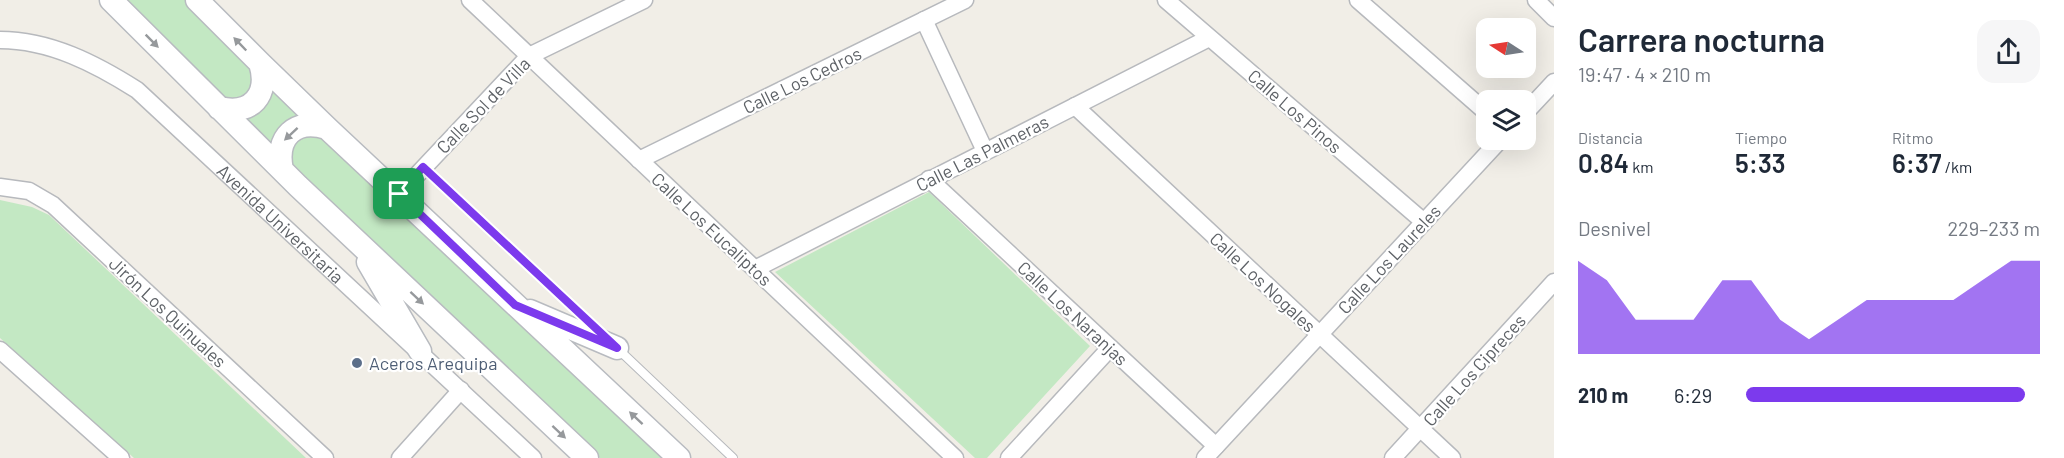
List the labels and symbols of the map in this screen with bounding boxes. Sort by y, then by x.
north arrow [1476,18,1536,78]
one-way arrow [145,34,159,48]
one-way arrow [234,37,248,51]
street label: Calle Los Cedros [739,42,865,118]
street label: Calle Sol de Villa [432,52,534,158]
street label: Calle Los Pinos [1244,64,1346,158]
street label: Calle Las Palmeras [912,110,1052,196]
one-way arrow [284,127,298,141]
street label: Avenida Universitaria [213,159,349,288]
pin [373,168,424,219]
street label: Calle Los Eucaliptos [647,168,777,290]
street label: Calle Los Laureles [1333,200,1445,318]
street label: Calle Los Nogales [1205,227,1321,337]
street label: Jirón Los Quinuales [105,252,231,372]
street label: Calle Los Naranjas [1013,256,1133,370]
one-way arrow [409,291,424,304]
street label: Calle Los Cipreces [1418,310,1530,430]
place label: Aceros Arequipa [369,352,497,374]
marker: Aceros Arequipa [350,356,364,370]
one-way arrow [629,411,644,425]
one-way arrow [551,425,566,438]

